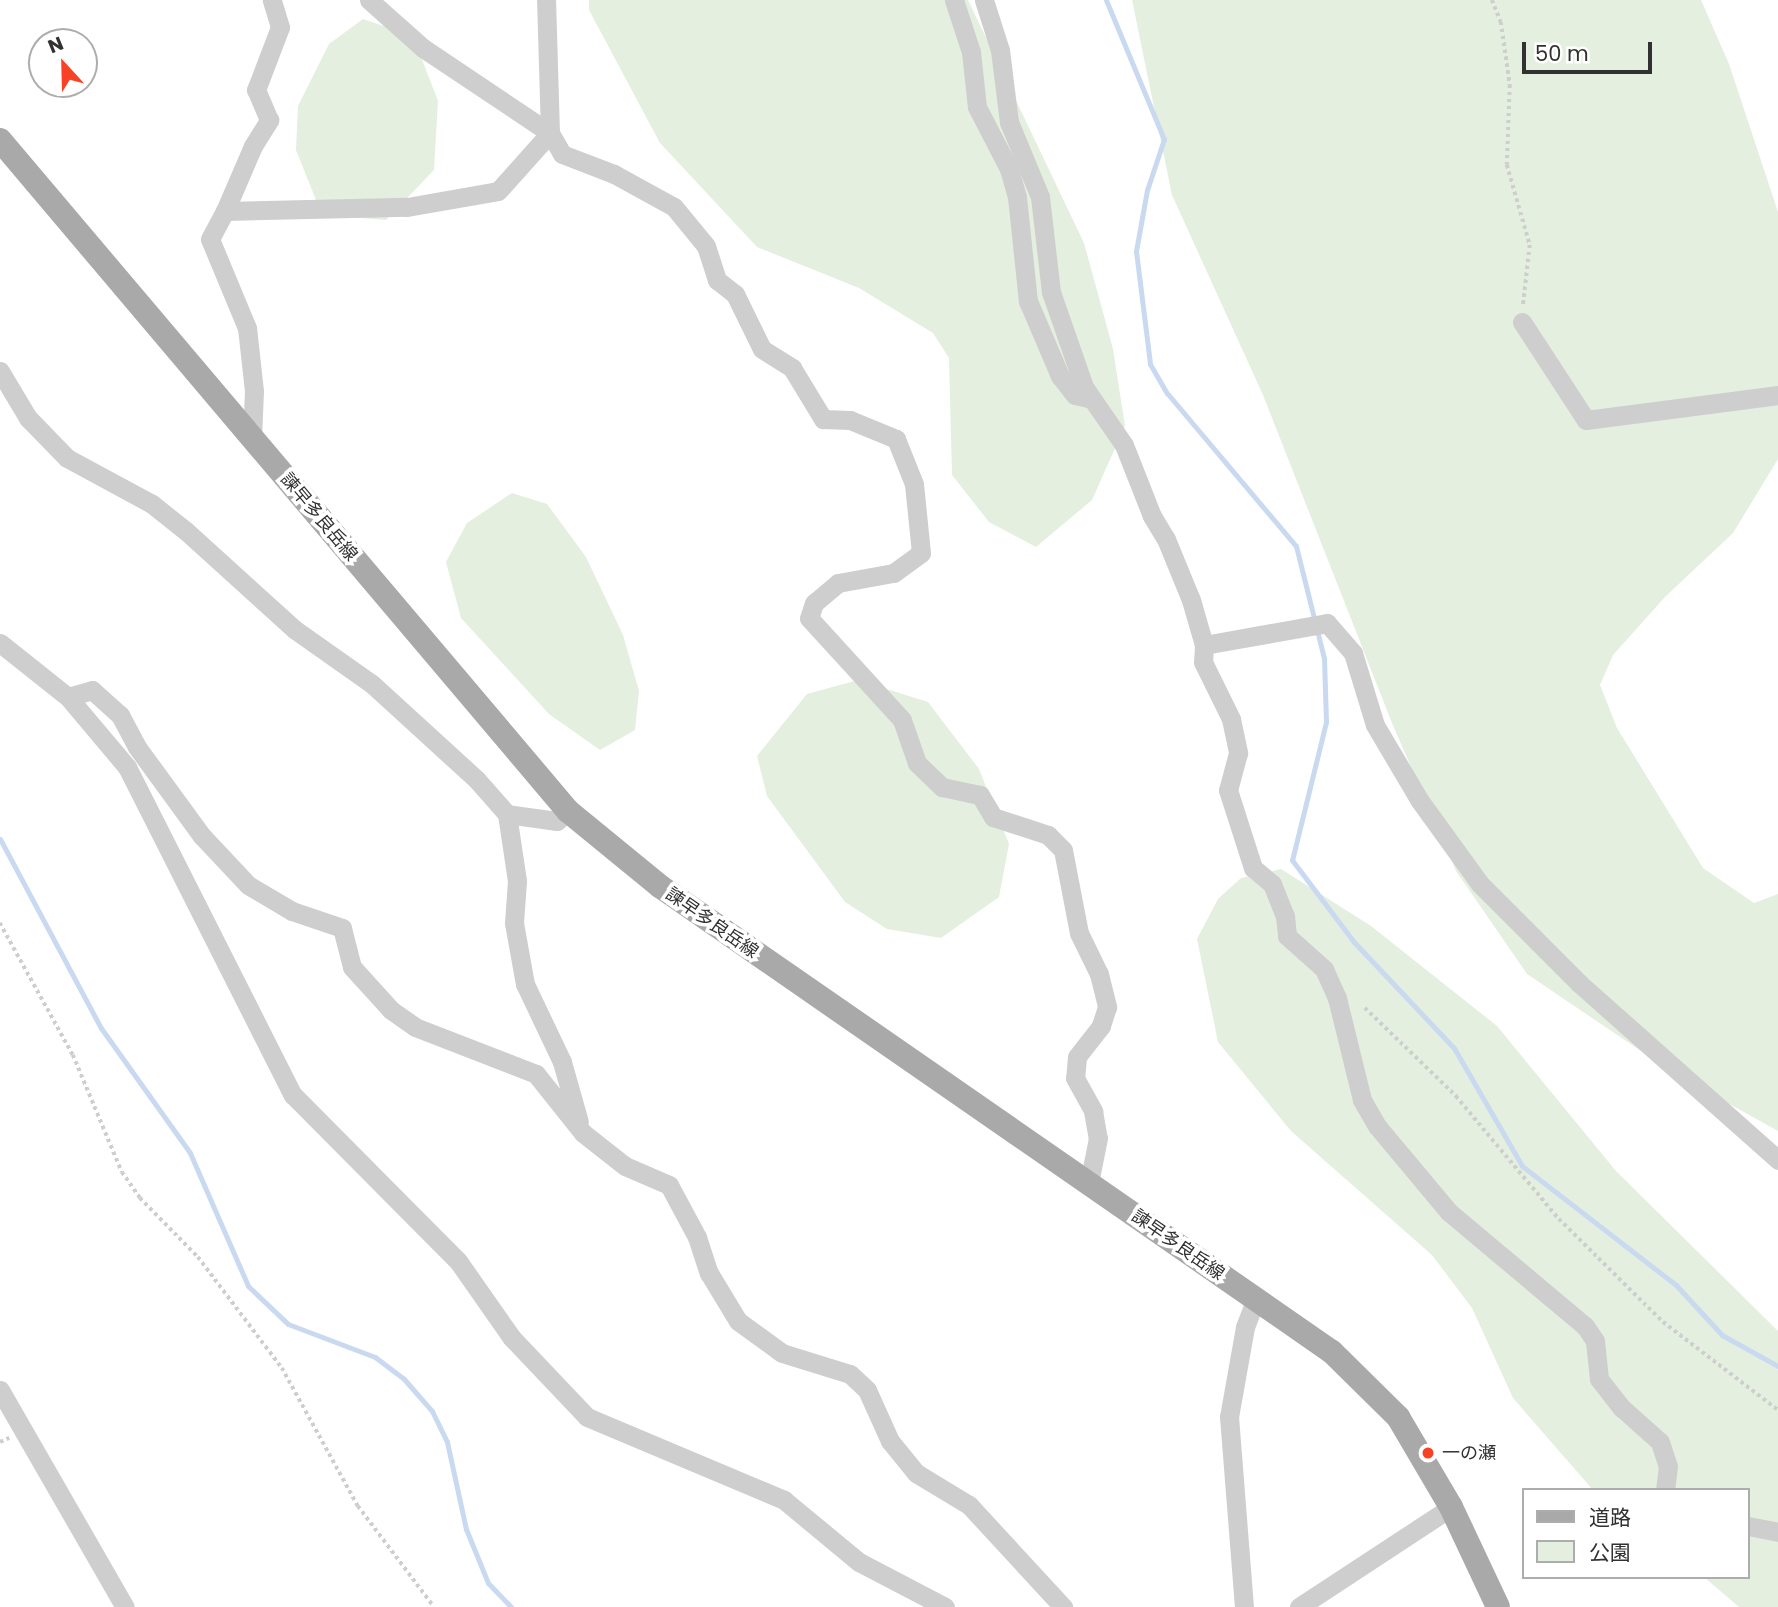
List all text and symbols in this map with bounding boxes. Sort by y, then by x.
north arrow [28,28,98,98]
scale bar [1526,28,1656,72]
text: N [44,30,67,60]
text: 50 m [1535,39,1589,68]
street label: 諫早多良岳線 [276,469,362,565]
street label: 諫早多良岳線 [662,883,762,963]
street label: 諫早多良岳線 [1128,1205,1228,1285]
place label: 一の瀬 [1442,1442,1496,1464]
marker: 一の瀬 [1420,1445,1436,1461]
legend [1522,1488,1750,1579]
text: 道路 [1589,1503,1631,1532]
text: 公園 [1589,1538,1631,1567]

